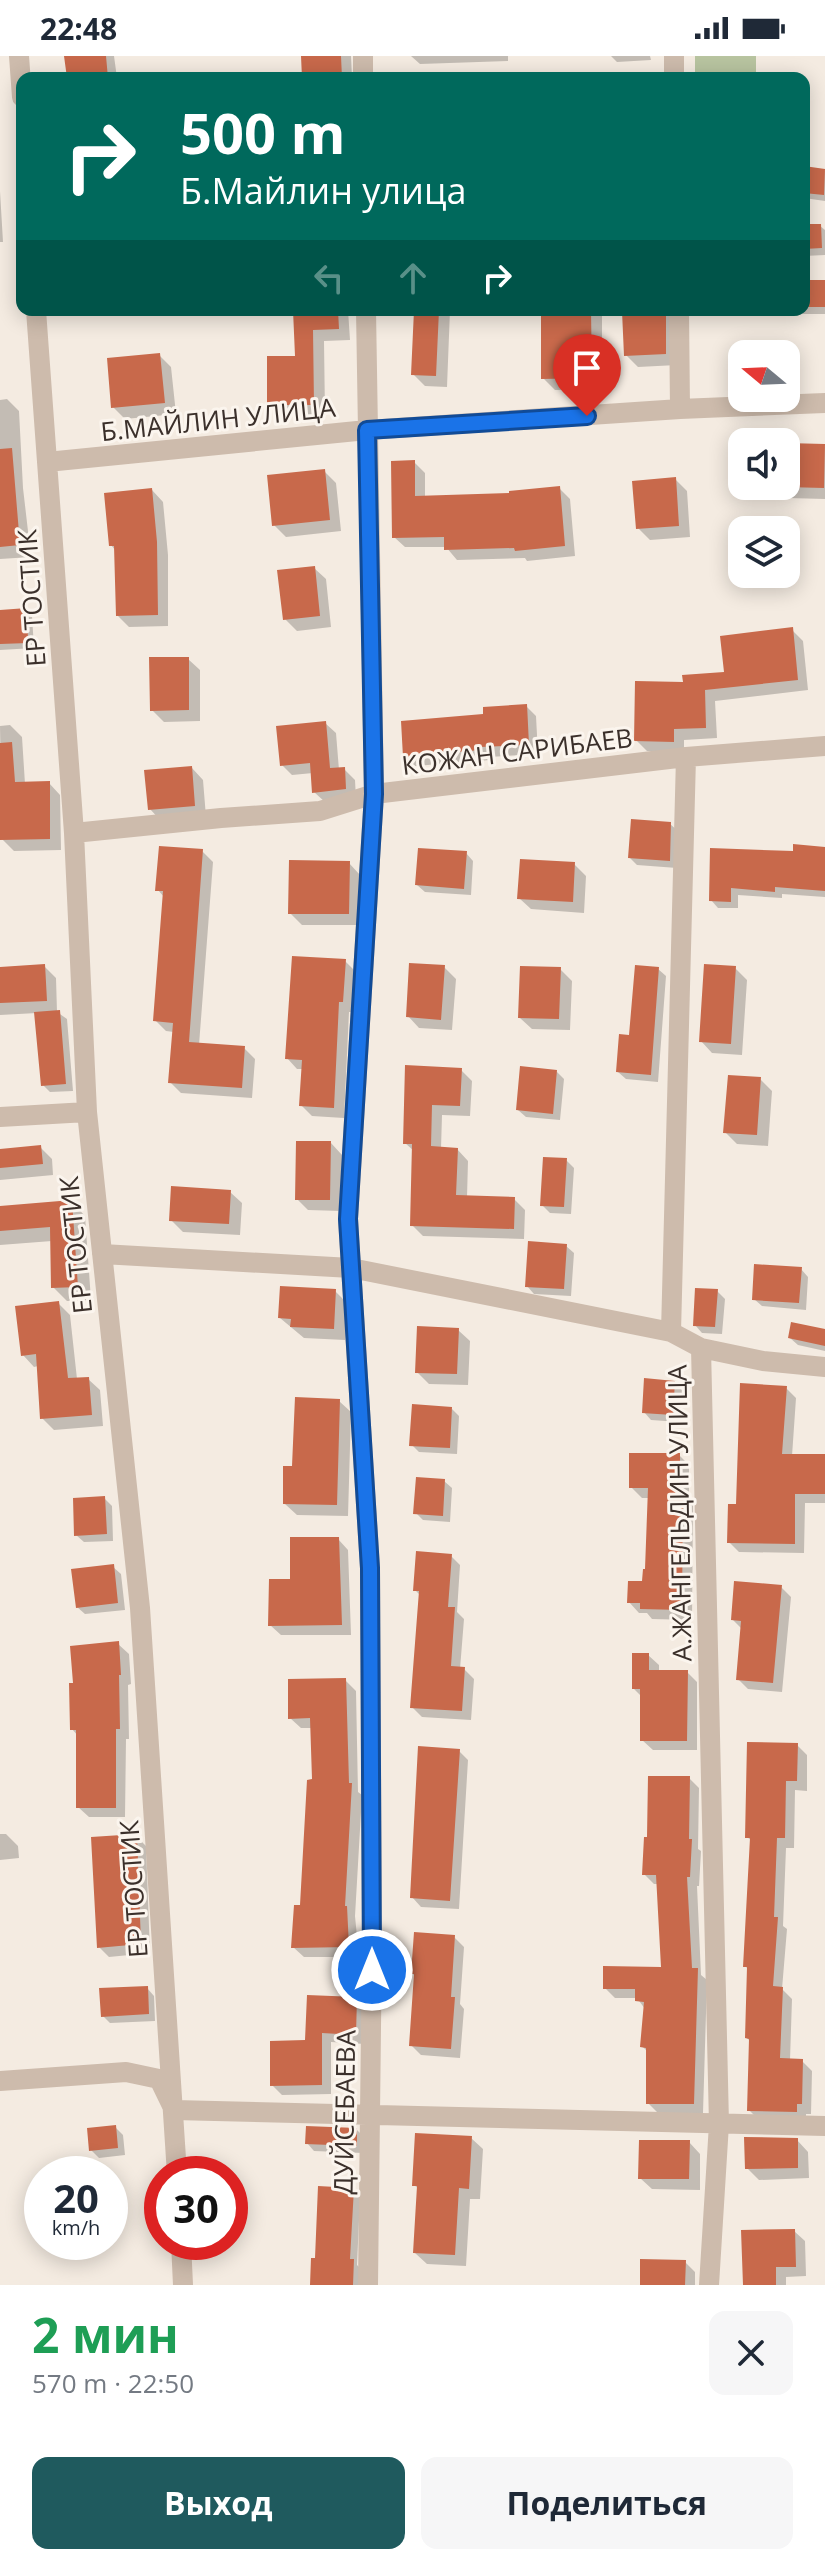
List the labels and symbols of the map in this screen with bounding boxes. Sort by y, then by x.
pin [553,334,621,416]
north arrow [728,340,800,412]
street label: Б.МАЙЛИН УЛИЦА [99,389,338,449]
street label: ЕР ТОСТИК [8,528,54,668]
street label: КОЖАН САРИБАЕВ [400,719,634,783]
street label: ЕР ТОСТИК [50,1175,100,1315]
street label: А.ЖАНГЕЛЬДИН УЛИЦА [658,1364,700,1662]
street label: ЕР ТОСТИК [110,1819,156,1959]
position arrow [330,1928,414,2012]
street label: ДУЙСЕБАЕВА [325,2029,363,2195]
speed limit sign: 30 [144,2156,248,2260]

